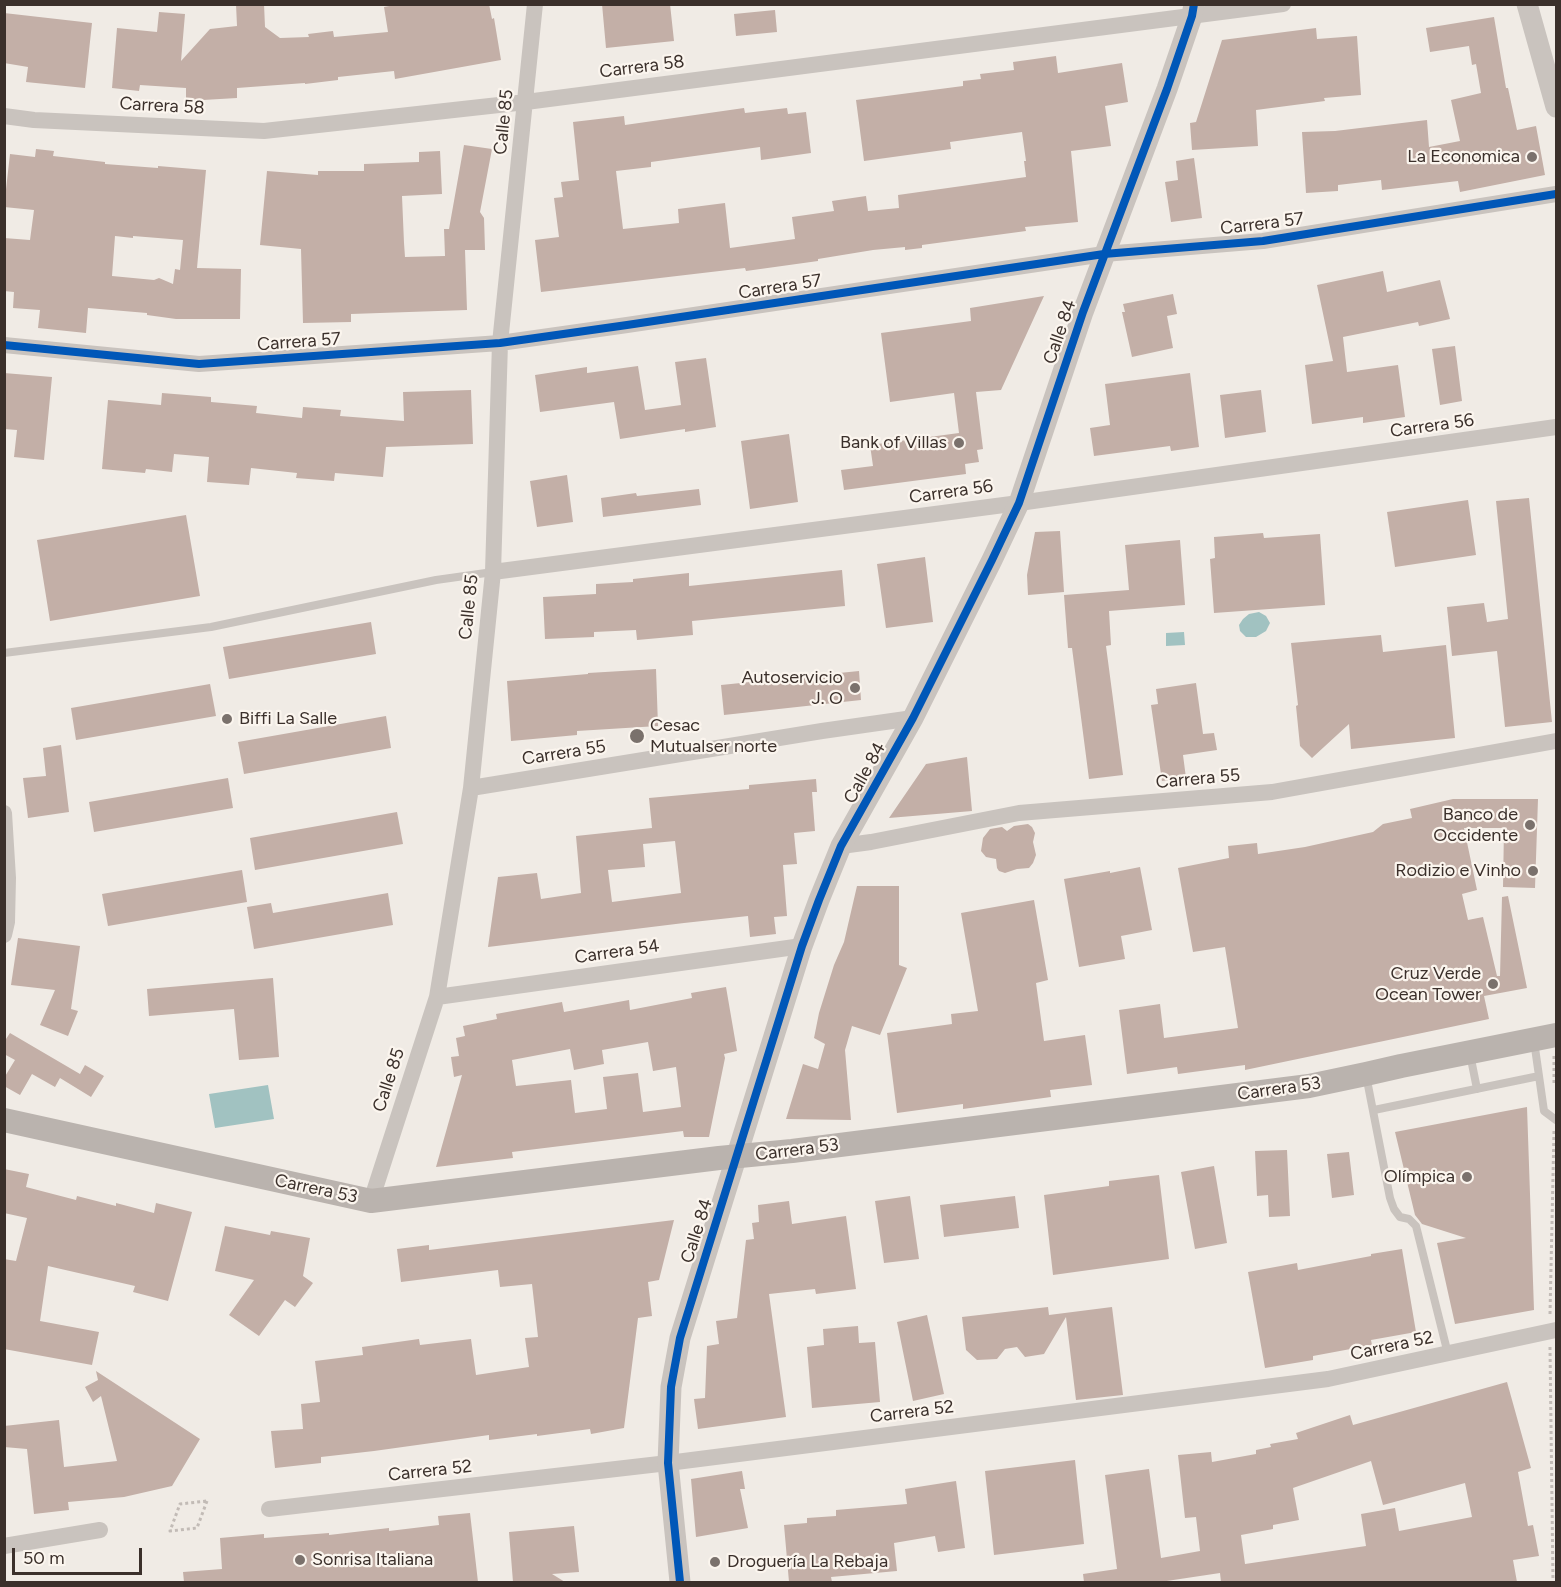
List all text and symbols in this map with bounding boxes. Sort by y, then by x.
street label: Carrera 58 [598,51,686,83]
street label: Calle 85 [490,88,518,156]
street label: Carrera 58 [119,93,205,119]
place label: La Economica [1407,146,1520,168]
marker: La Economica [1525,150,1539,164]
street label: Carrera 57 [1219,208,1305,240]
street label: Carrera 57 [737,270,823,304]
street label: Calle 84 [1039,297,1081,367]
street label: Carrera 57 [256,328,342,356]
street label: Carrera 56 [1389,409,1475,443]
place label: Bank of Villas [840,432,947,454]
marker: Bank of Villas [952,436,966,450]
street label: Carrera 56 [908,475,994,509]
street label: Calle 85 [455,573,483,641]
place label: Autoservicio J. O [741,667,843,710]
marker: Autoservicio J. O [848,681,862,695]
place label: Biffi La Salle [239,708,337,730]
marker: Biffi La Salle [220,712,234,726]
place label: Cesac Mutualser norte [650,715,777,758]
marker: Cesac Mutualser norte [628,727,646,745]
street label: Carrera 55 [521,736,607,770]
street label: Calle 84 [839,739,891,807]
street label: Carrera 55 [1155,765,1241,793]
place label: Banco de Occidente [1433,804,1518,846]
marker: Banco de Occidente [1523,818,1537,832]
place label: Rodizio e Vinho [1395,860,1521,882]
marker: Rodizio e Vinho [1526,864,1540,878]
street label: Carrera 54 [573,935,661,969]
place label: Cruz Verde Ocean Tower [1375,963,1481,1006]
marker: Cruz Verde Ocean Tower [1486,977,1500,991]
street label: Calle 85 [369,1045,409,1115]
street label: Carrera 53 [1236,1072,1322,1106]
street label: Carrera 53 [754,1134,840,1166]
place label: Olímpica [1384,1166,1455,1188]
street label: Carrera 53 [273,1170,359,1208]
marker: Olímpica [1460,1170,1474,1184]
street label: Calle 84 [676,1196,718,1266]
street label: Carrera 52 [1349,1327,1435,1365]
street label: Carrera 52 [869,1396,955,1428]
street label: Carrera 52 [387,1456,473,1486]
scale bar [15,1536,146,1574]
text: 50 m [23,1547,65,1569]
place label: Sonrisa Italiana [312,1549,433,1571]
place label: Droguería La Rebaja [727,1551,888,1573]
marker: Sonrisa Italiana [293,1553,307,1567]
marker: Droguería La Rebaja [708,1555,722,1569]

